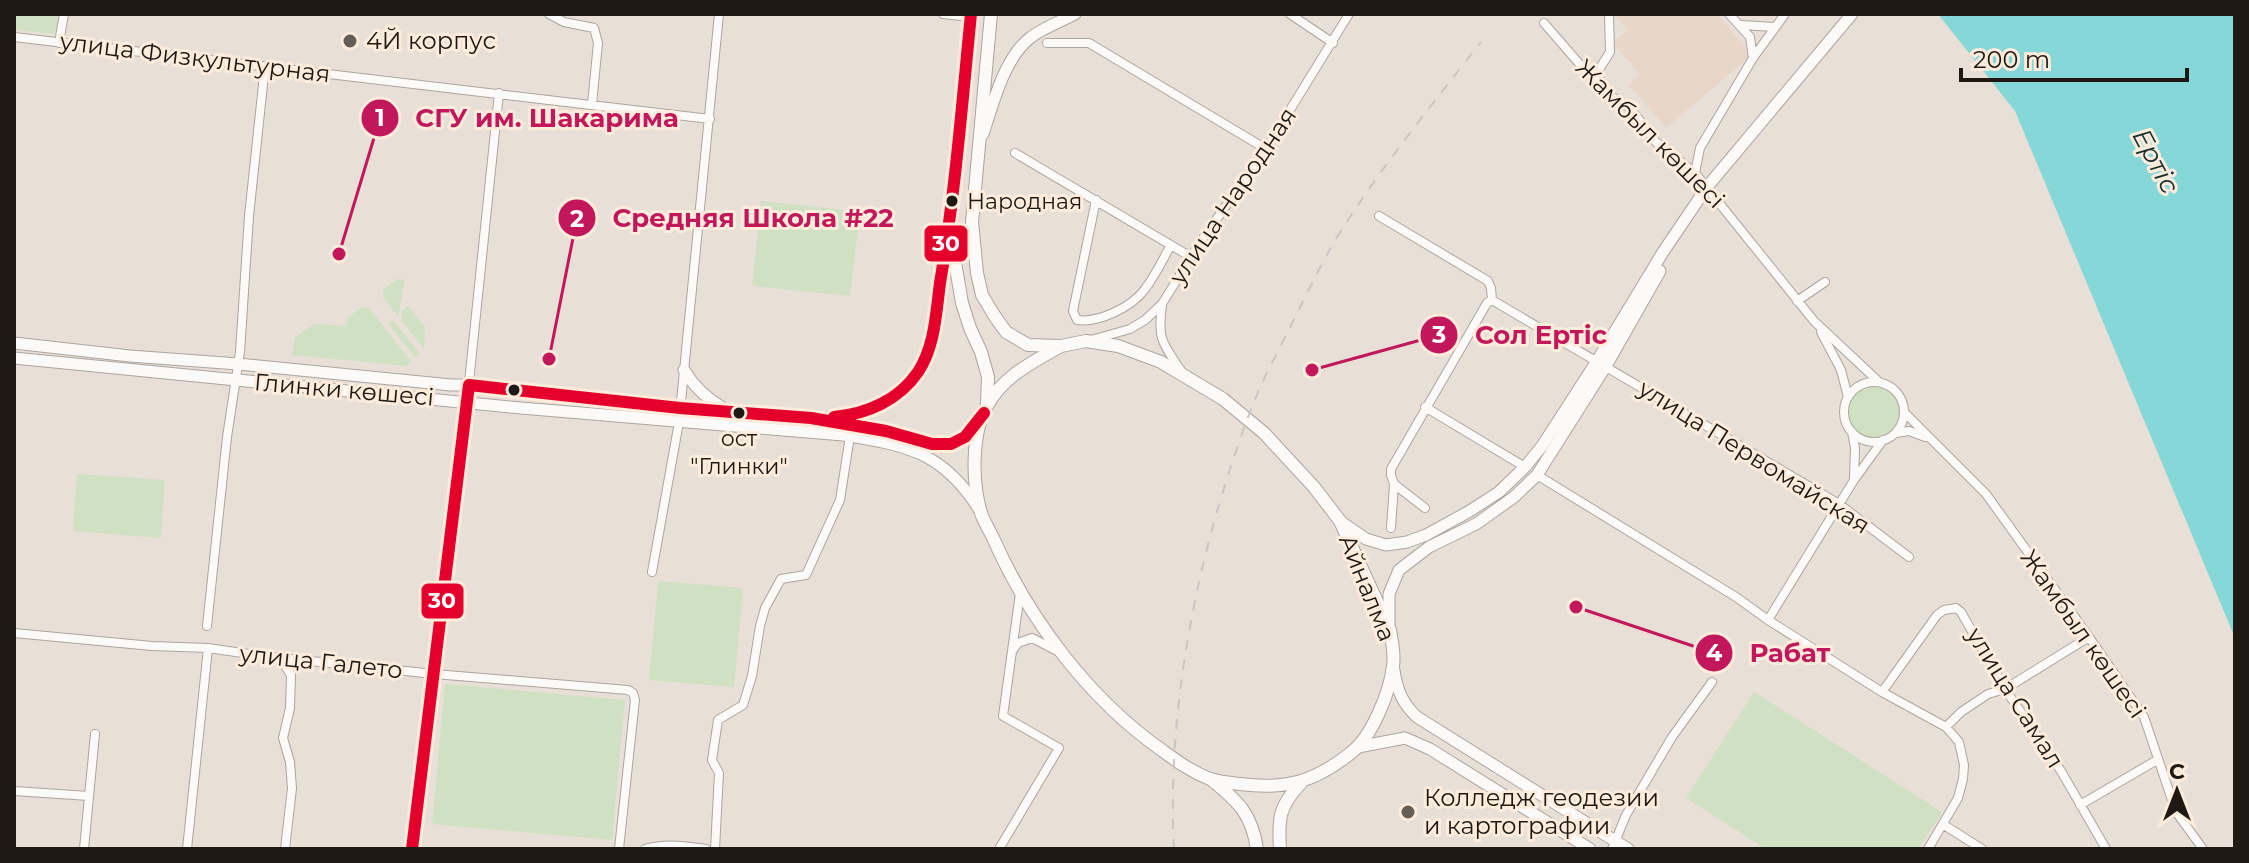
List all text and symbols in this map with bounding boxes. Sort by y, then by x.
street label: улица Физкультурная [57,26,332,88]
place label: 4Й корпус [366,26,496,55]
marker: 4Й корпус [341,32,359,50]
scale bar [1961,32,2187,82]
text: 200 m [1973,45,2050,74]
street label: Жамбыл көшесі [1570,53,1731,214]
callout: СГУ им. Шакарима [360,93,695,143]
text: СГУ им. Шакарима [415,102,679,134]
street label: улица Народная [1162,102,1302,290]
text: 1 [375,103,385,132]
water label: Ертіс [2126,123,2186,199]
place label: Народная [967,188,1082,215]
callout: Средняя Школа #22 [557,193,910,243]
marker: Народная [944,193,960,209]
text: Средняя Школа #22 [612,202,894,234]
text: 2 [570,204,584,233]
line badge: 30 [923,224,969,263]
text: 30 [931,230,960,257]
callout: Сол Ертіс [1419,310,1623,360]
text: Сол Ертіс [1475,319,1607,351]
text: 3 [1431,320,1446,349]
street label: Глинки көшесі [253,367,435,412]
street label: улица Первомайская [1632,373,1875,540]
unlabelled marker [506,382,522,398]
marker: ост "Глинки" [731,405,747,421]
place label: ост "Глинки" [690,425,788,480]
street label: Айналма [1333,530,1402,645]
street label: Жамбыл көшесі [2014,544,2152,723]
line badge: 30 [420,582,465,620]
text: 30 [427,587,456,614]
street label: улица Самал [1960,621,2070,773]
callout: Рабат [1694,628,1847,678]
text: Рабат [1749,637,1831,669]
street label: улица Галето [237,638,404,684]
text: 4 [1706,638,1723,667]
north arrow [2137,751,2217,831]
text: С [2169,758,2185,785]
place label: Колледж геодезии и картографии [1424,783,1659,840]
marker: Колледж геодезии и картографии [1399,803,1417,821]

